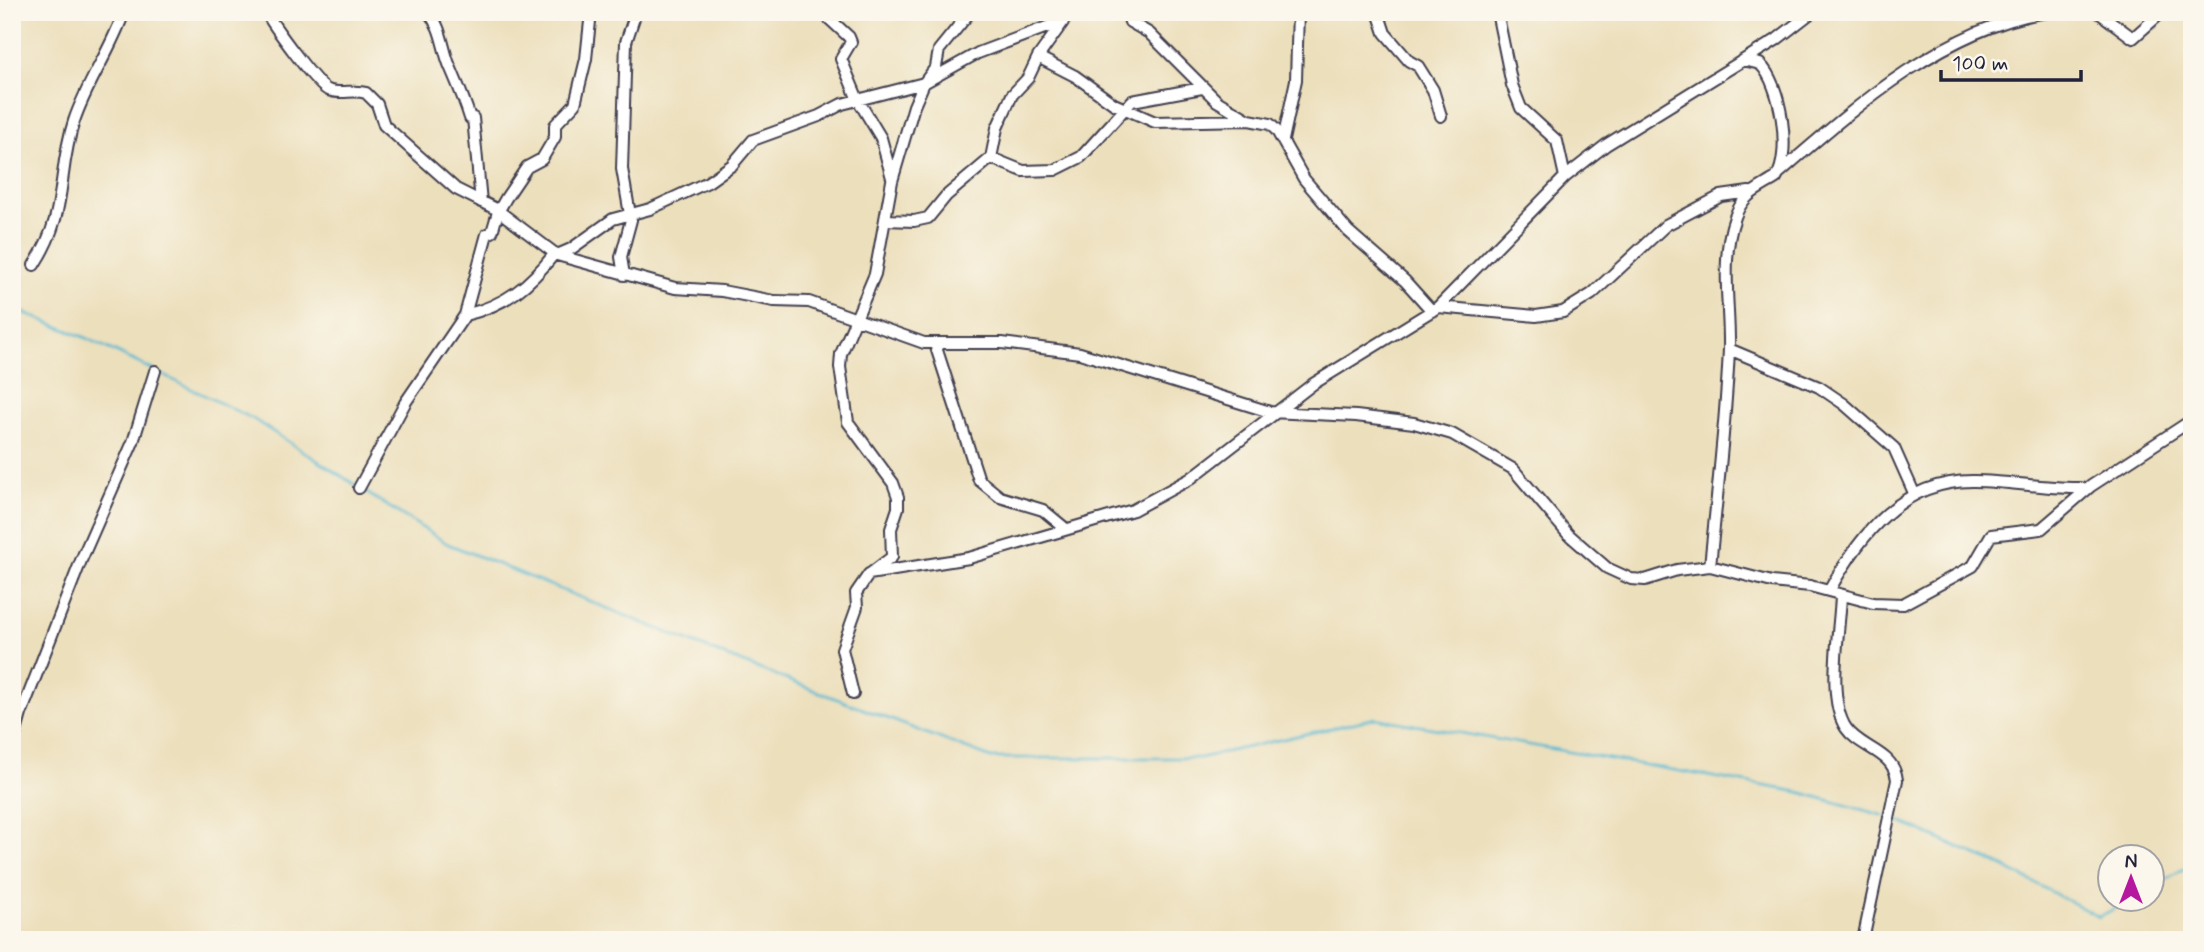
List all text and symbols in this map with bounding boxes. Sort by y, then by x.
scale bar [1941,38,2082,82]
text: 100 m [1952,50,2008,78]
north arrow [2096,844,2166,914]
text: N [2125,850,2137,875]

